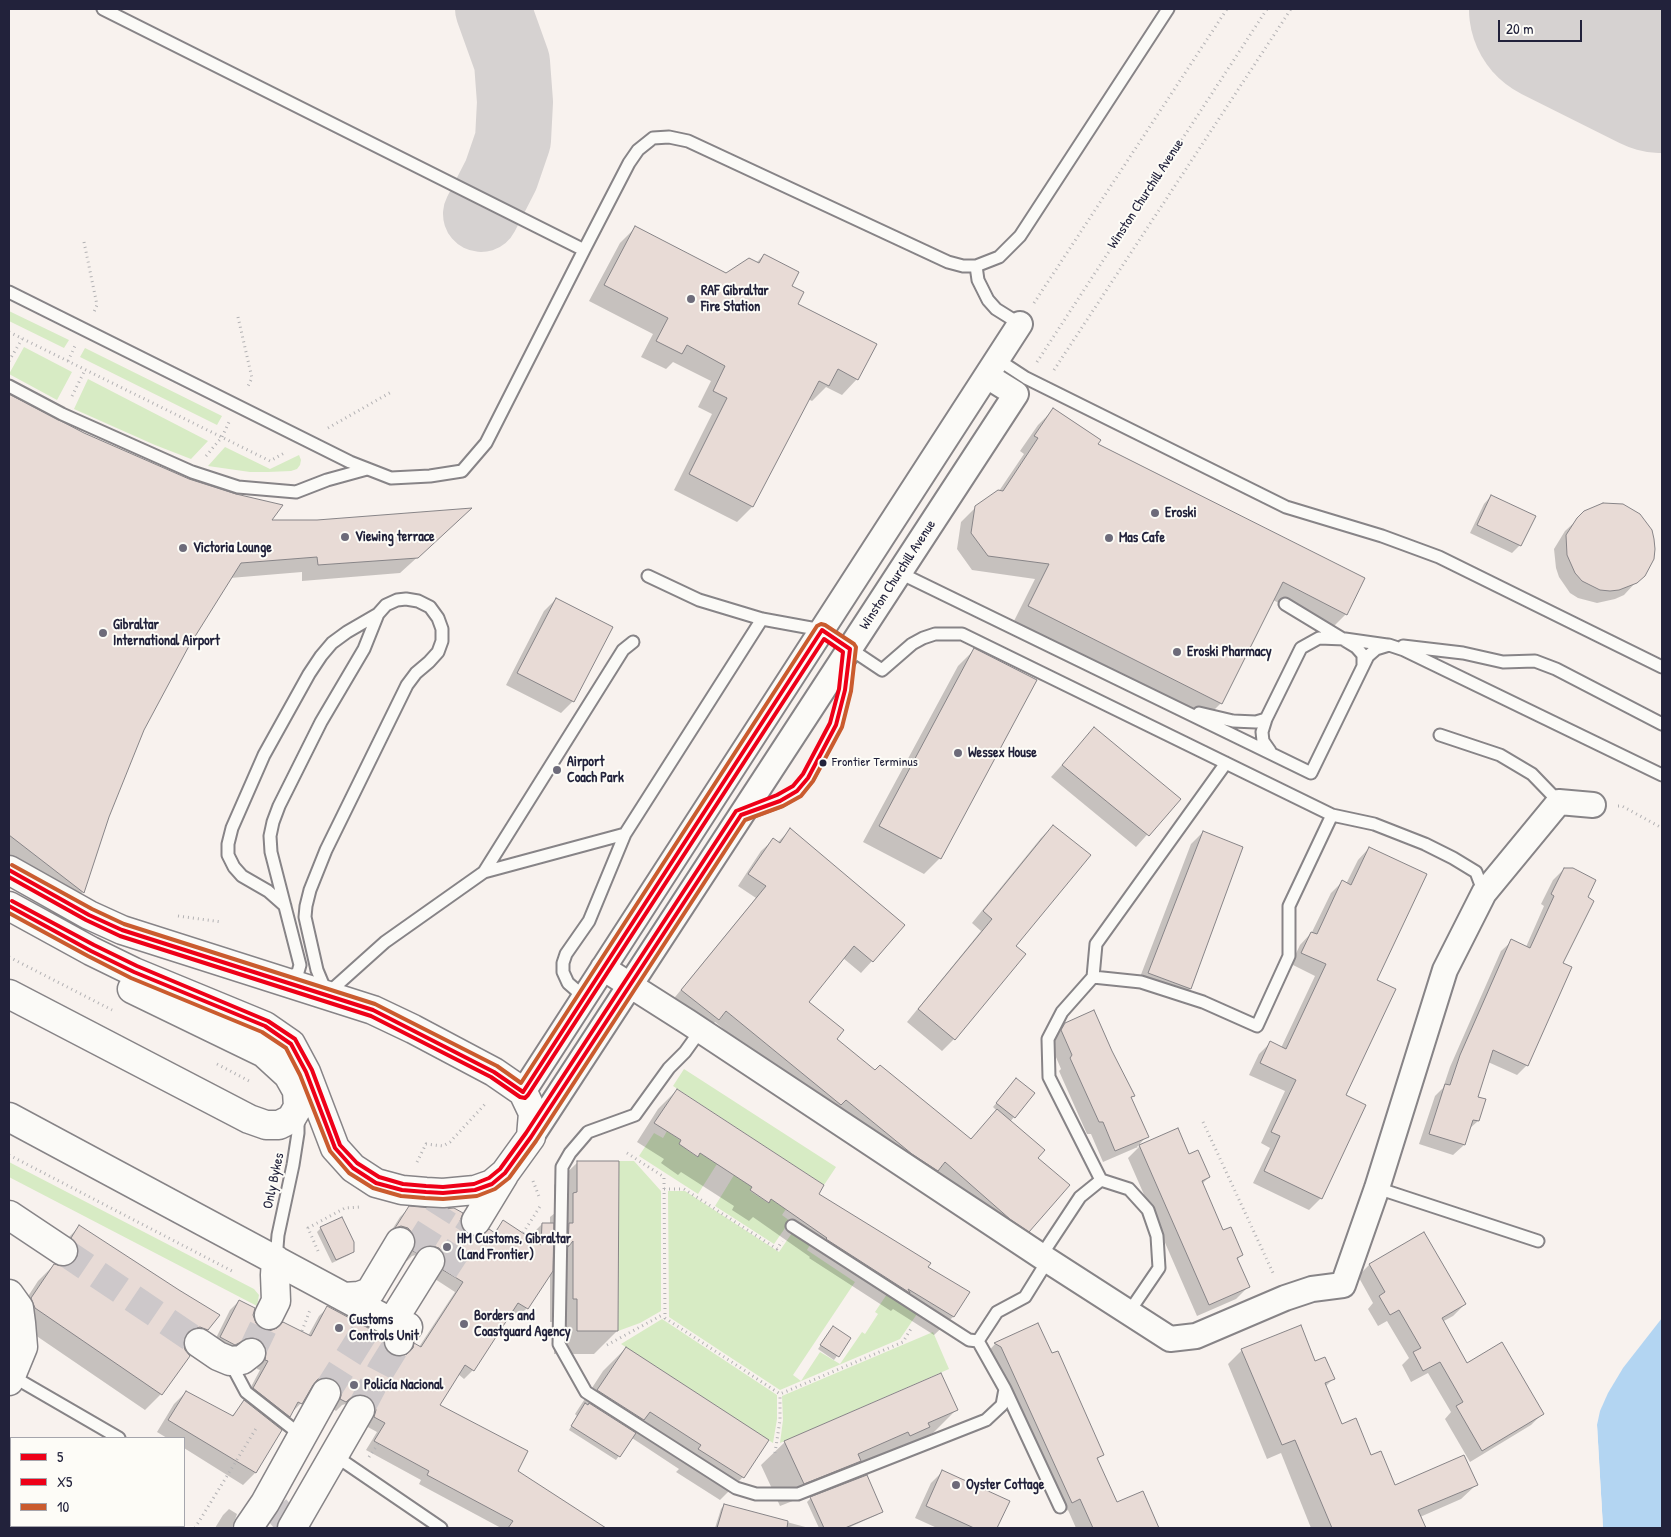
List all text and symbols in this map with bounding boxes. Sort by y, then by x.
scale bar [1501,10,1585,42]
text: 20 m [1506,18,1533,39]
street label: Winston Churchill Avenue [1104,136,1188,252]
place label: RAF Gibraltar Fire Station [701,283,769,316]
marker: RAF Gibraltar Fire Station [685,293,697,305]
place label: Eroski [1165,505,1197,521]
marker: Eroski [1149,507,1161,519]
street label: Winston Churchill Avenue [856,517,940,633]
place label: Viewing terrace [355,529,435,545]
place label: Mas Cafe [1119,530,1165,546]
marker: Viewing terrace [339,531,351,543]
marker: Mas Cafe [1103,532,1115,544]
place label: Victoria Lounge [193,540,272,556]
marker: Victoria Lounge [177,542,189,554]
place label: Gibraltar International Airport [113,617,220,650]
marker: Gibraltar International Airport [97,627,109,639]
place label: Eroski Pharmacy [1187,644,1272,660]
marker: Eroski Pharmacy [1171,646,1183,658]
place label: Wessex House [968,745,1037,761]
marker: Wessex House [952,747,964,759]
place label: Airport Coach Park [567,754,624,786]
place label: Frontier Terminus [832,755,918,771]
marker: Frontier Terminus [818,758,828,768]
marker: Airport Coach Park [551,764,563,776]
street label: Only Bykes [260,1151,288,1211]
place label: HM Customs, Gibraltar (Land Frontier) [457,1231,571,1264]
marker: HM Customs, Gibraltar (Land Frontier) [441,1241,453,1253]
place label: Borders and Coastguard Agency [474,1308,571,1340]
place label: Customs Controls Unit [349,1312,419,1344]
marker: Borders and Coastguard Agency [458,1318,470,1330]
marker: Customs Controls Unit [333,1322,345,1334]
place label: Policía Nacional [364,1377,443,1393]
marker: Policía Nacional [348,1379,360,1391]
legend [10,1437,185,1527]
text: 5 [57,1446,63,1467]
text: X5 [57,1471,72,1492]
place label: Oyster Cottage [966,1477,1044,1493]
marker: Oyster Cottage [950,1479,962,1491]
text: 10 [57,1496,69,1517]

